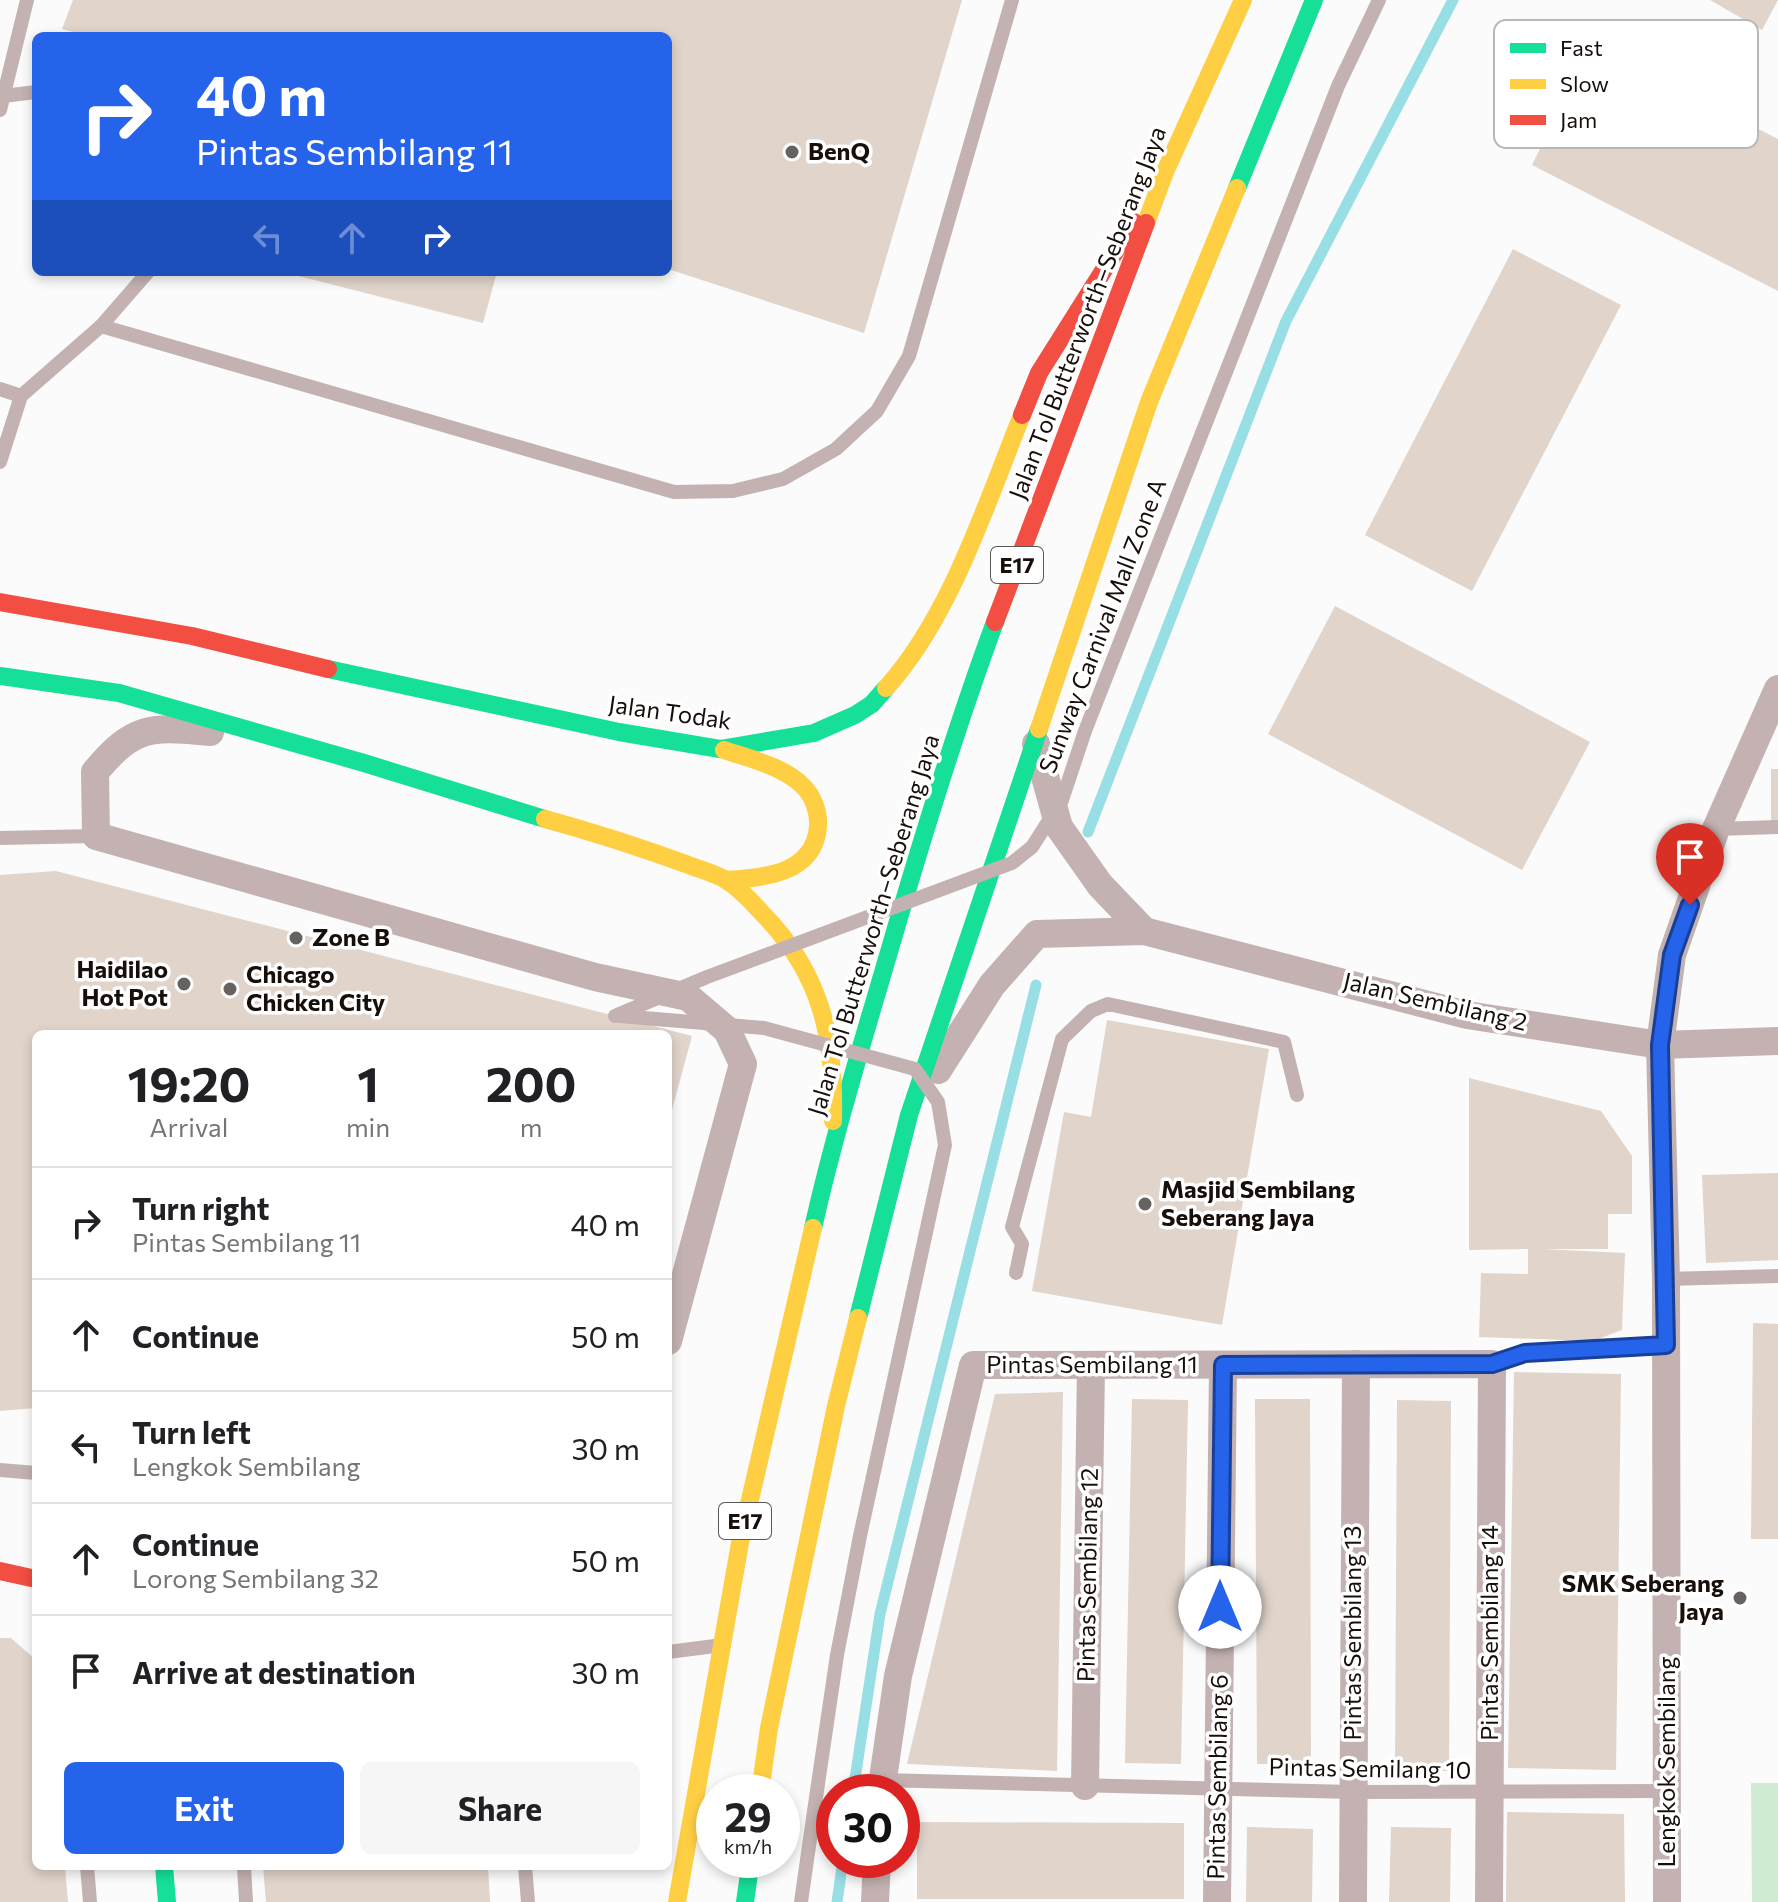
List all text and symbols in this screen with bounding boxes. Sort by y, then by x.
legend [1494,20,1758,148]
text: Fast [1560,34,1603,61]
text: 40 m [196,59,327,128]
icon: right [64,64,168,168]
text: Slow [1560,70,1609,97]
text: Jam [1560,106,1597,133]
street label: Jalan Tol Butterworth–Seberang Jaya [1002,122,1171,503]
text: Pintas Sembilang 11 [196,128,513,172]
place label: BenQ [808,136,870,165]
marker: BenQ [783,143,801,161]
icon: left [246,216,290,260]
icon: ahead [330,216,374,260]
icon: right [414,216,458,260]
street label: Sunway Carnival Mall Zone A [1032,474,1171,777]
road number: E17 [991,547,1043,583]
street label: Jalan Todak [607,689,734,734]
street label: Jalan Tol Butterworth–Seberang Jaya [801,730,944,1119]
pin [1656,823,1724,905]
icon: arrive [1668,835,1712,879]
place label: Zone B [312,922,390,951]
marker: Zone B [287,929,305,947]
place label: Haidilao Hot Pot [76,954,168,1011]
place label: Chicago Chicken City [246,959,385,1016]
street label: Jalan Sembilang 2 [1341,965,1530,1036]
marker: Haidilao Hot Pot [175,975,193,993]
marker: Chicago Chicken City [221,980,239,998]
text: 19:20 [127,1053,250,1112]
text: 1 [357,1053,379,1112]
text: 200 [486,1053,576,1112]
text: Arrival [150,1111,228,1142]
text: min [346,1111,390,1142]
text: m [520,1111,542,1142]
place label: Masjid Sembilang Seberang Jaya [1161,1174,1355,1231]
text: Turn right [132,1189,269,1226]
marker: Masjid Sembilang Seberang Jaya [1136,1195,1154,1213]
icon: right [64,1201,108,1245]
text: 40 m [571,1205,640,1242]
text: Pintas Sembilang 11 [132,1226,361,1257]
icon: ahead [64,1313,108,1357]
text: Continue [132,1317,259,1354]
text: 50 m [571,1317,640,1354]
street label: Pintas Sembilang 11 [986,1349,1198,1378]
text: Turn left [132,1413,251,1450]
icon: left [64,1425,108,1469]
text: 30 m [571,1429,640,1466]
text: Lengkok Sembilang [132,1450,361,1481]
street label: Pintas Sembilang 12 [1070,1467,1103,1682]
road number: E17 [719,1503,771,1539]
text: Continue [132,1525,259,1562]
street label: Pintas Sembilang 14 [1474,1525,1503,1741]
street label: Pintas Sembilang 13 [1337,1526,1366,1740]
icon: ahead [64,1537,108,1581]
text: 50 m [571,1541,640,1578]
text: Lorong Sembilang 32 [132,1562,379,1593]
position arrow [1178,1565,1262,1649]
place label: SMK Seberang Jaya [1562,1568,1724,1625]
marker: SMK Seberang Jaya [1731,1589,1749,1607]
icon: arrive [64,1649,108,1693]
text: Arrive at destination [132,1653,416,1690]
text: 30 m [571,1653,640,1690]
street label: Lengkok Sembilang [1651,1656,1680,1868]
street label: Pintas Sembilang 6 [1200,1674,1233,1880]
street label: Pintas Semilang 10 [1268,1751,1472,1784]
button: Exit [64,1762,344,1854]
button: Share [360,1762,640,1854]
speed limit sign: 30 [816,1774,920,1878]
text: 29 [724,1791,772,1840]
text: km/h [724,1834,772,1858]

